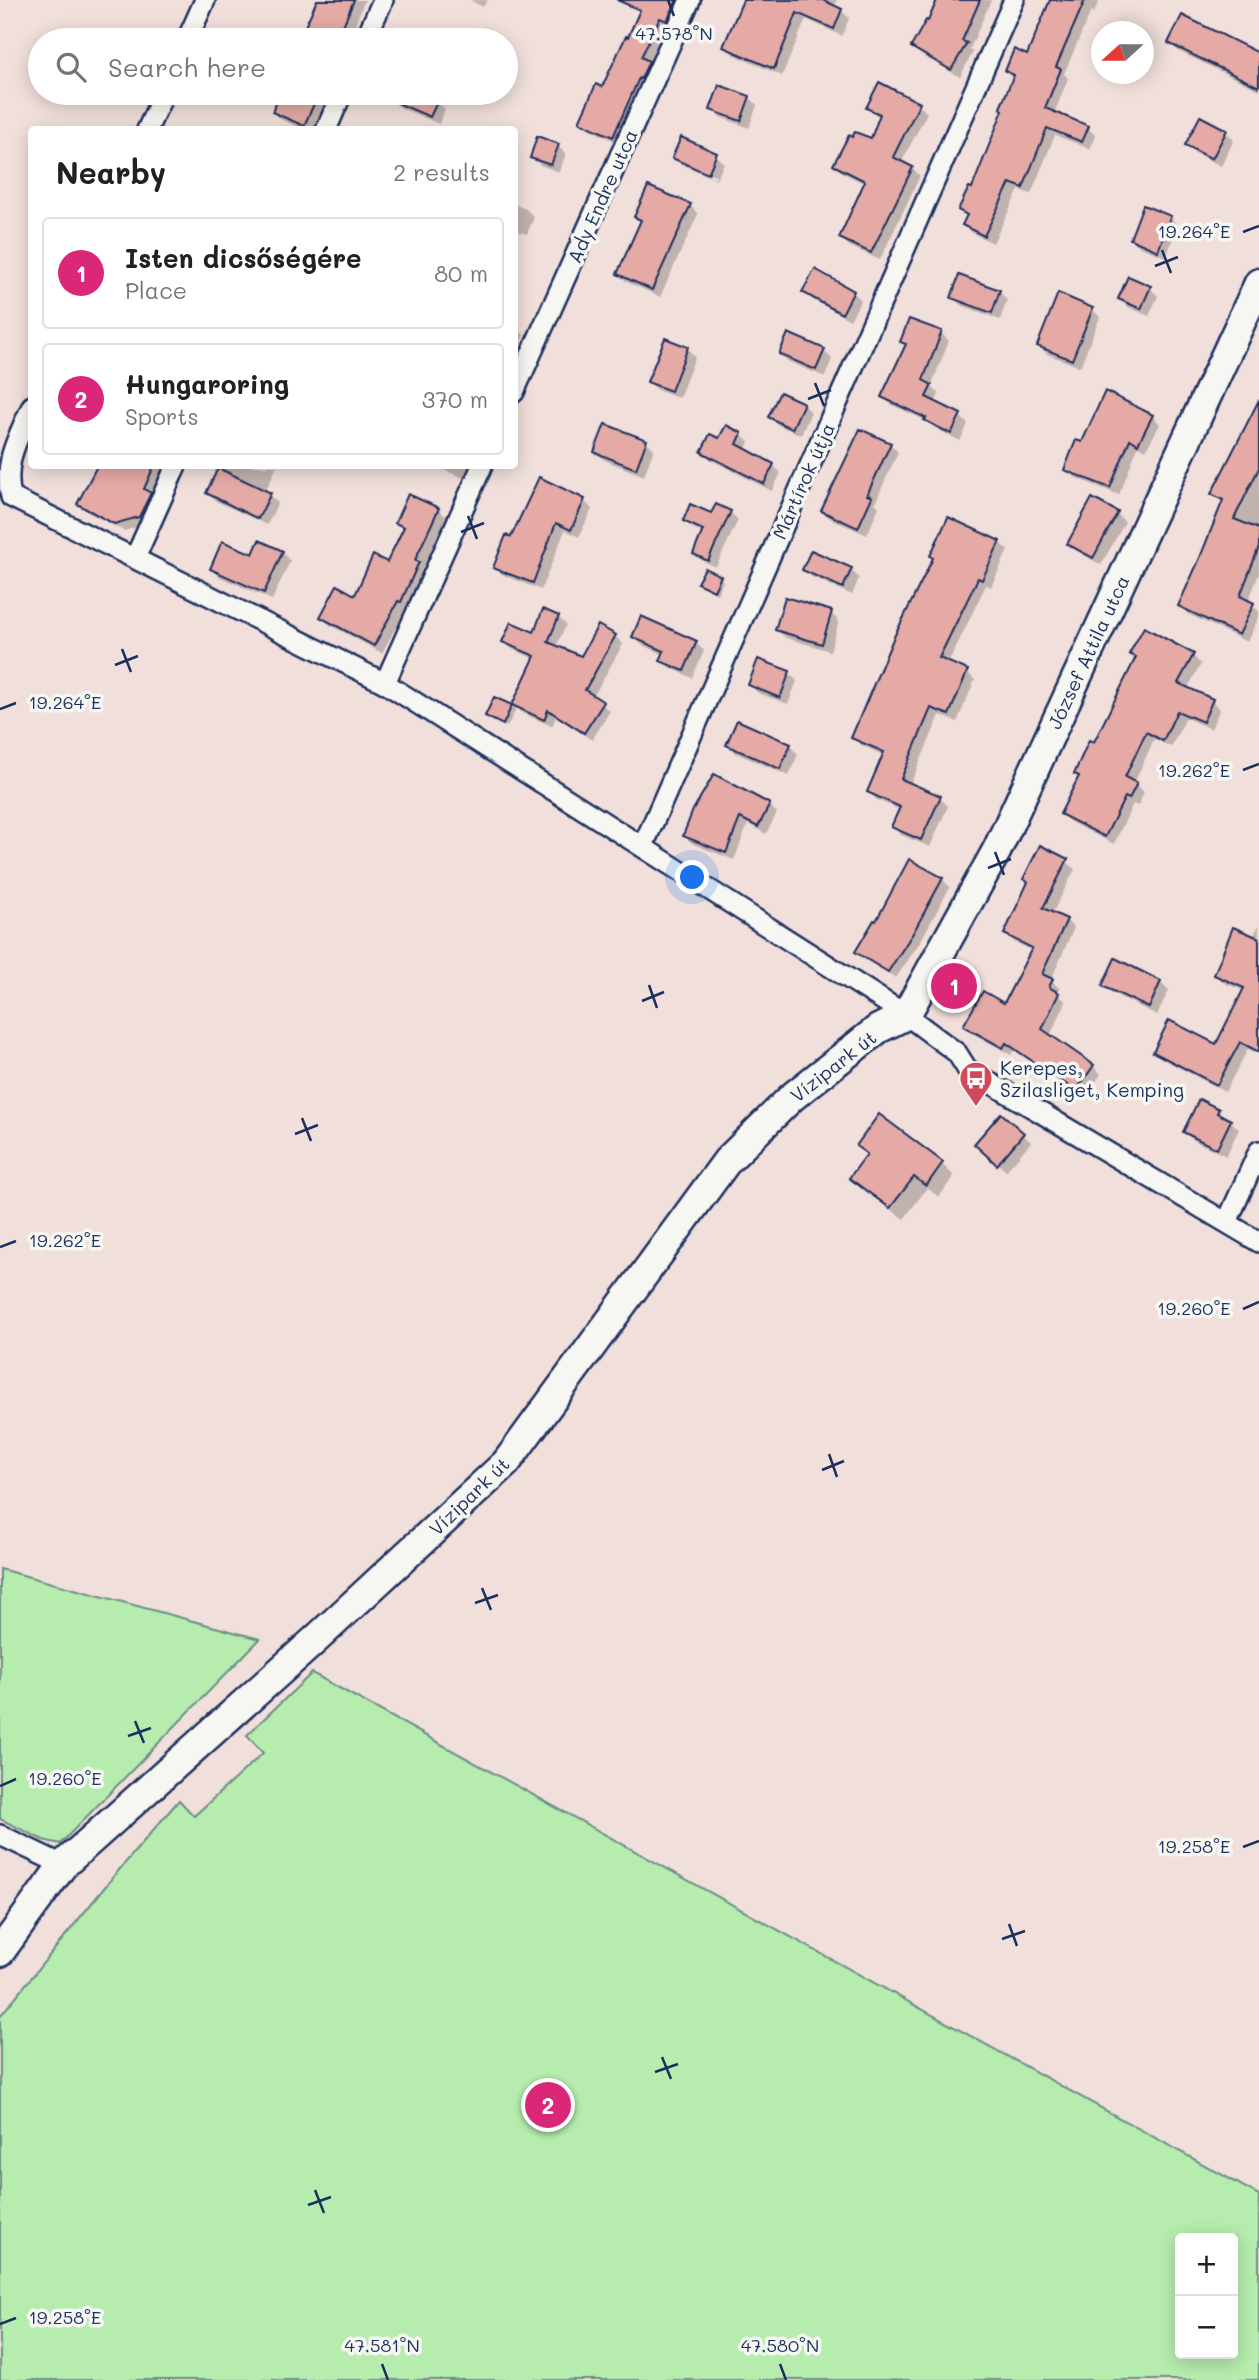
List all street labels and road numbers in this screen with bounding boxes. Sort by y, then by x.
street label: Ady Endre utca [561,125,643,267]
street label: Mártírok útja [766,419,840,543]
street label: József Attila utca [1041,571,1135,733]
street label: Vízipark út [785,1025,881,1107]
street label: Vízipark út [423,1451,515,1541]

